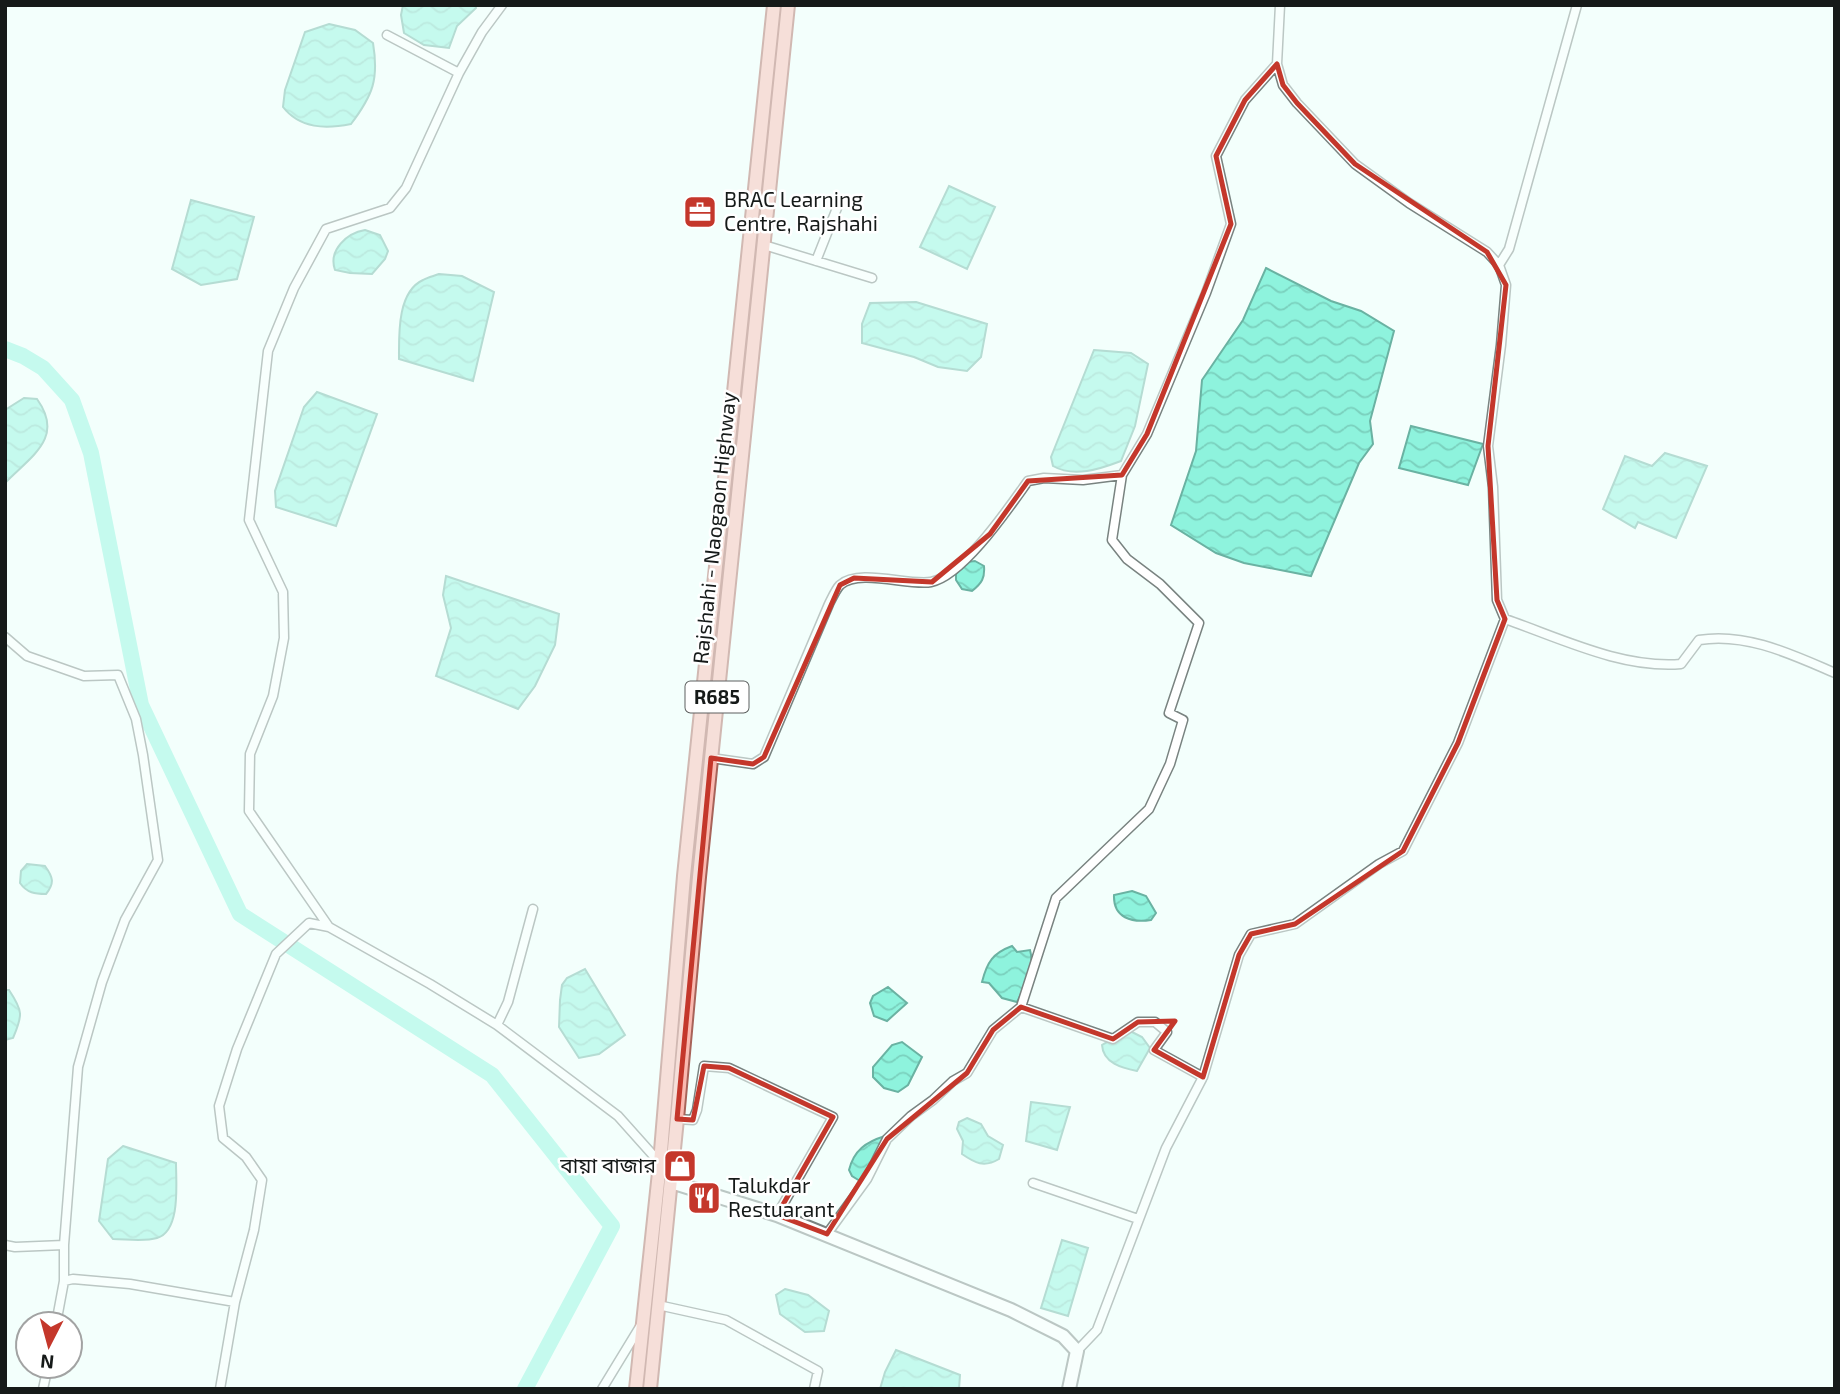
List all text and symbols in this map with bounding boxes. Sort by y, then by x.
place label: BRAC Learning Centre, Rajshahi [724,186,878,236]
office icon: BRAC Learning Centre, Rajshahi [681,193,719,231]
street label: Rajshahi - Naogaon Highway [687,390,741,665]
road number: R685 [686,682,748,712]
shop icon: বায়া বাজার [661,1147,699,1185]
place label: বায়া বাজার [559,1152,656,1177]
place label: Talukdar Restuarant [728,1172,834,1221]
restaurant icon: Talukdar Restuarant [685,1179,723,1217]
north arrow [14,1310,84,1380]
text: N [39,1350,55,1375]

